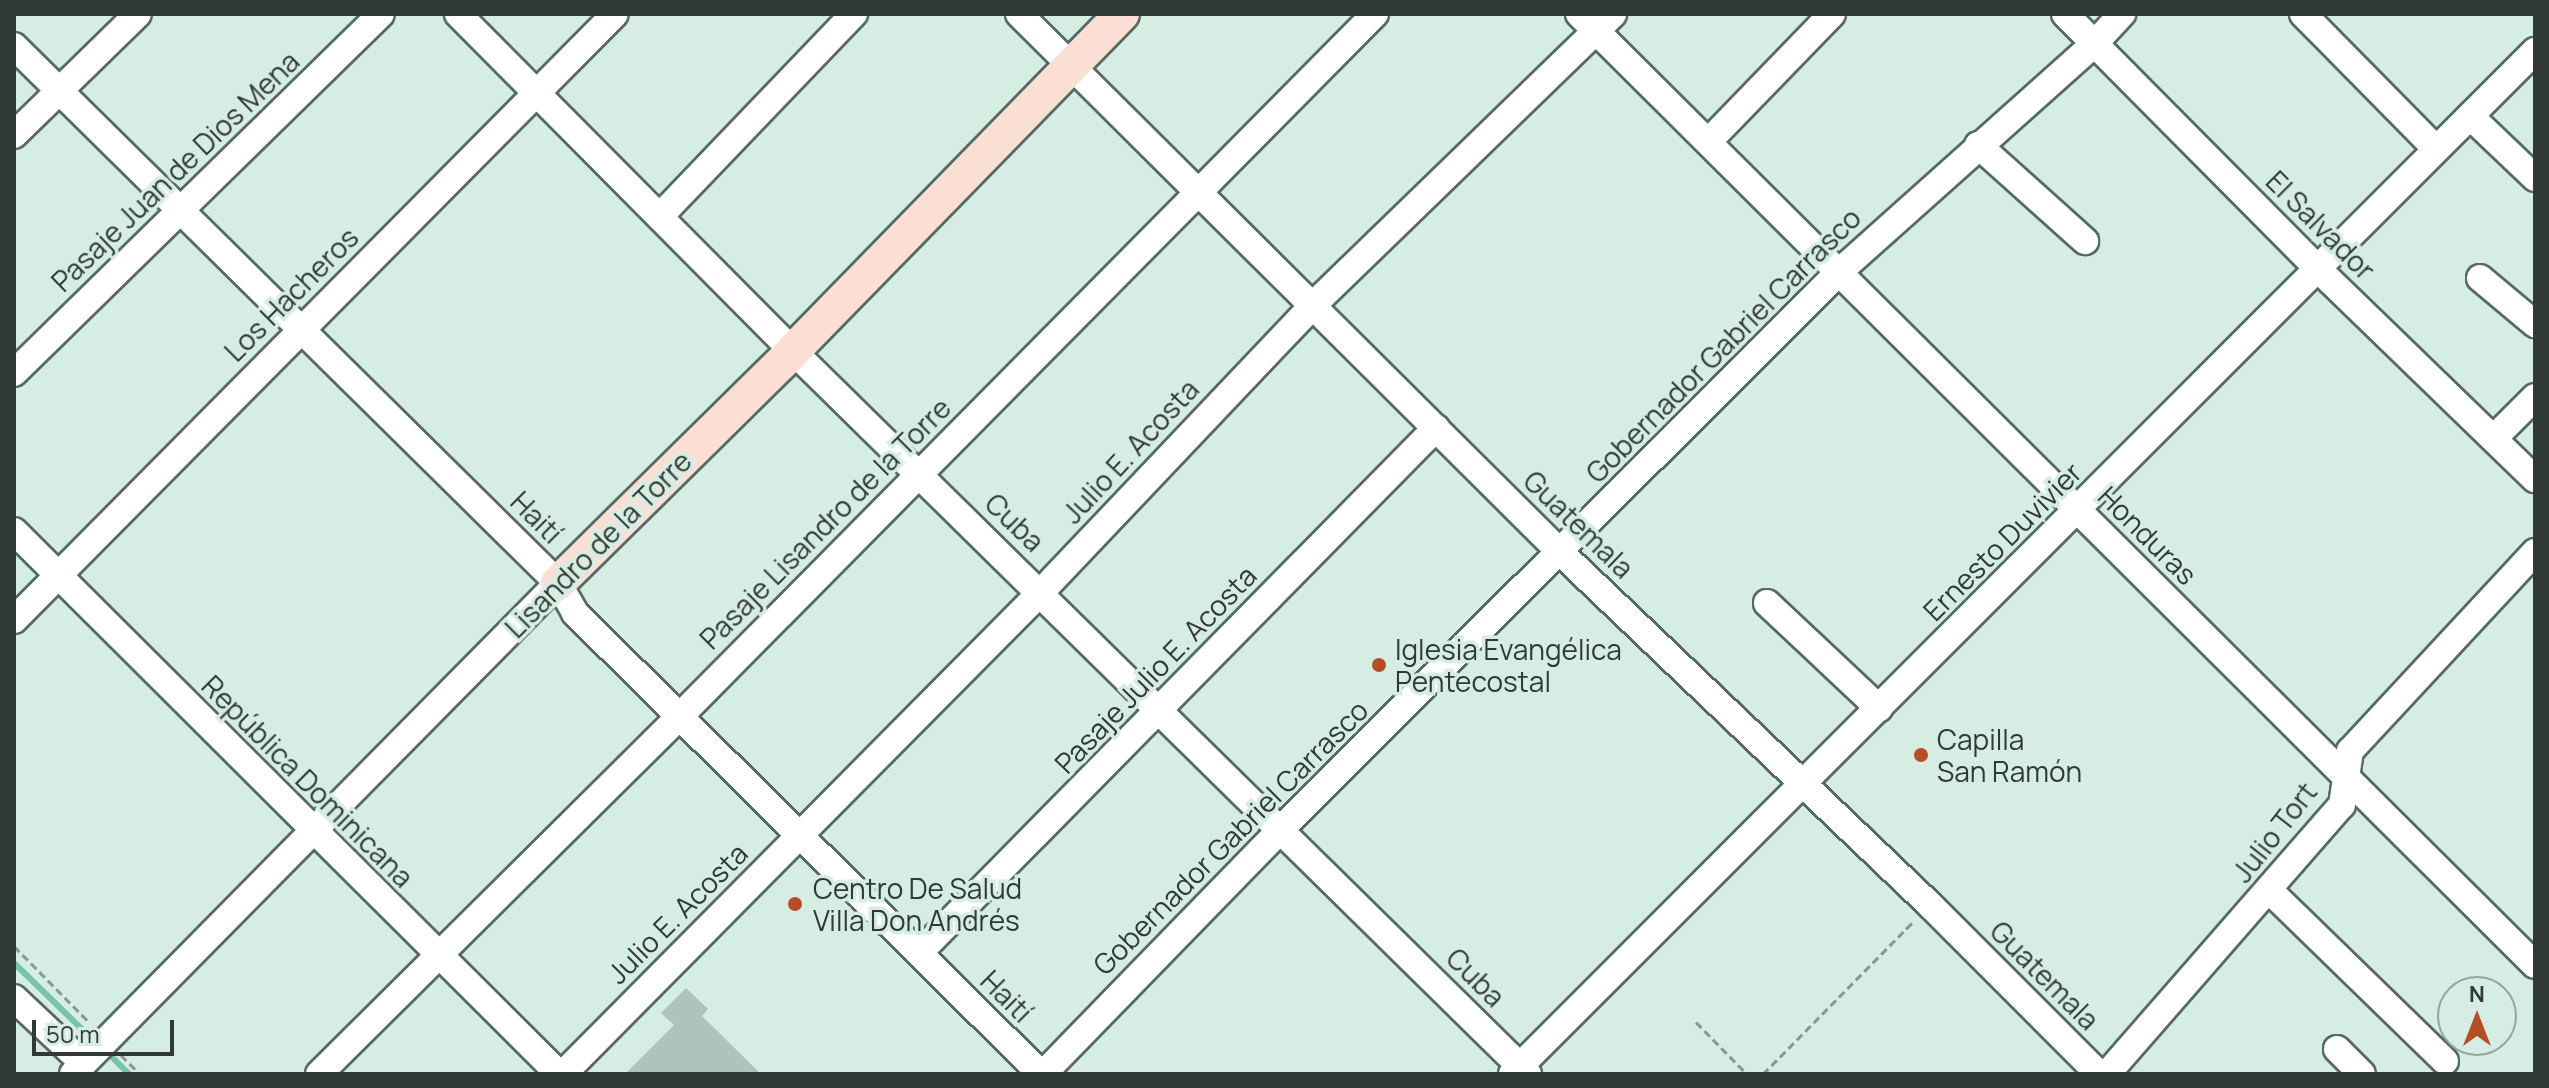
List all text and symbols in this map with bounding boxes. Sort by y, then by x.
street label: Pasaje Juan de Dios Mena [44,44,306,298]
street label: El Salvador [2260,164,2382,286]
street label: Gobernador Gabriel Carrasco [1579,201,1867,489]
street label: Los Hacheros [217,220,365,368]
street label: Julio E. Acosta [1055,372,1205,530]
street label: Pasaje Lisandro de la Torre [693,391,957,655]
street label: Lisandro de la Torre [498,444,698,644]
street label: Ernesto Duvivier [1916,455,2088,627]
street label: Guatemala [1517,463,1641,585]
street label: Honduras [2092,479,2204,591]
street label: Haití [504,484,570,550]
street label: Cuba [979,486,1051,558]
street label: Pasaje Julio E. Acosta [1047,558,1263,780]
place label: Iglesia Evangélica Pentecostal [1395,632,1622,698]
marker: Iglesia Evangélica Pentecostal [1370,656,1388,674]
street label: República Dominicana [195,668,421,894]
street label: Gobernador Gabriel Carrasco [1086,693,1374,981]
place label: Capilla San Ramón [1937,722,2082,788]
marker: Capilla San Ramón [1912,746,1930,764]
street label: Julio Tort [2225,775,2323,889]
street label: Julio E. Acosta [600,836,754,990]
place label: Centro De Salud Villa Don Andrés [813,871,1022,937]
marker: Centro De Salud Villa Don Andrés [784,893,806,915]
street label: Guatemala [1984,914,2106,1036]
street label: Cuba [1440,941,1512,1013]
street label: Haití [974,963,1040,1029]
north arrow [2437,976,2517,1056]
text: N [2469,979,2485,1009]
scale bar [36,1004,178,1054]
text: 50 m [46,1017,100,1050]

